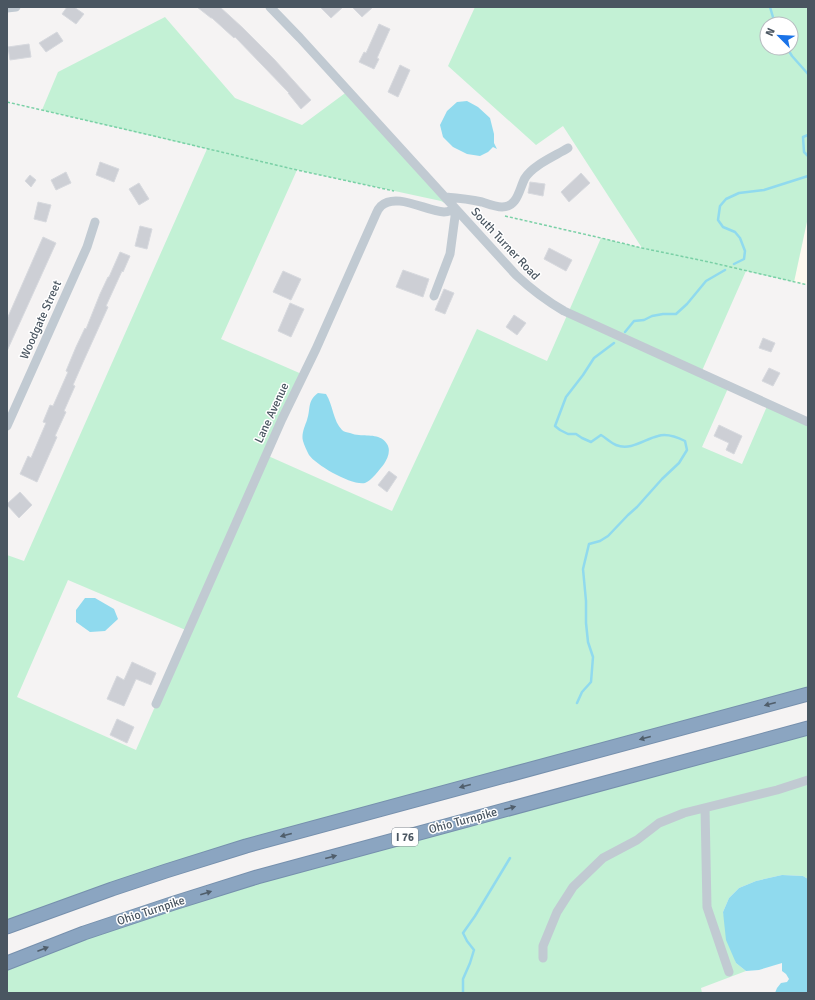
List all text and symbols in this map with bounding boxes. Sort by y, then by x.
north arrow [759,16,799,56]
text: N [763,26,778,38]
street label: South Turner Road [467,204,543,284]
street label: Woodgate Street [17,278,65,362]
street label: Lane Avenue [251,380,293,446]
one-way arrow [764,701,776,707]
one-way arrow [639,735,651,741]
one-way arrow [459,784,472,790]
street label: Ohio Turnpike [427,805,499,837]
one-way arrow [505,805,517,811]
road number: I 76 [392,828,418,846]
one-way arrow [280,833,292,839]
one-way arrow [325,854,337,860]
one-way arrow [200,890,212,896]
street label: Ohio Turnpike [115,893,187,929]
one-way arrow [38,945,50,951]

